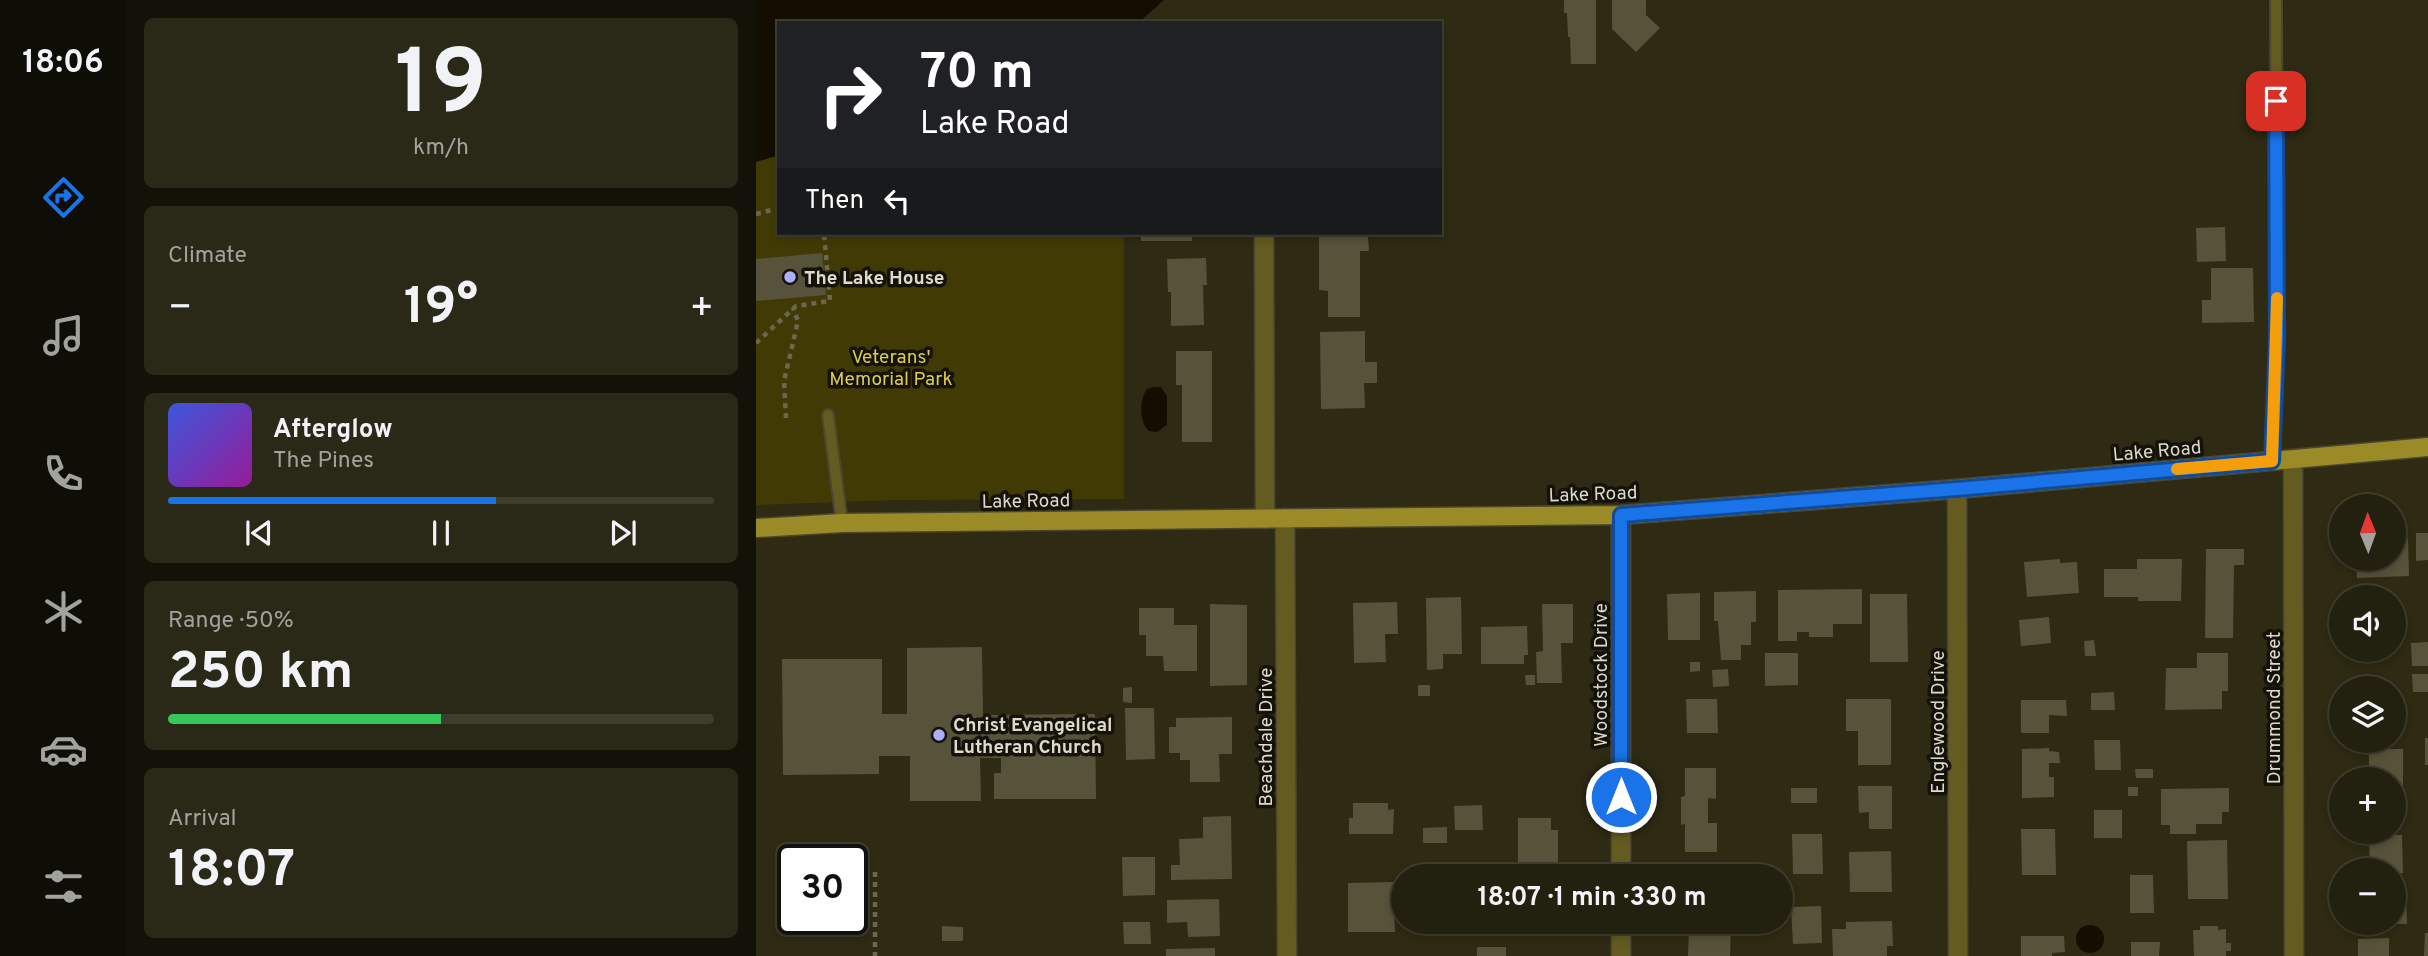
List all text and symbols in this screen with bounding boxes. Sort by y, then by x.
text: 19 [395,31,487,146]
text: 18:06 [22,44,104,84]
text: 70 m [920,44,1034,106]
icon: right [805,49,896,140]
pin [2246,71,2306,131]
icon: arrive [2257,82,2295,120]
text: Lake Road [920,105,1070,145]
text: km/h [413,134,469,163]
icon: directions [39,173,88,222]
icon: left [878,182,916,220]
text: Then [805,185,864,218]
text: Climate [168,242,247,271]
place label: The Lake House [804,267,944,291]
marker: The Lake House [782,269,798,285]
text: 19° [404,276,478,342]
text: − [168,285,193,334]
text: + [689,285,714,334]
icon: music [39,311,88,360]
park label: Veterans' Memorial Park [829,346,953,392]
text: Afterglow [273,414,393,447]
street label: Lake Road [2112,436,2202,468]
text: The Pines [273,447,374,476]
icon: phone [39,449,88,498]
street label: Lake Road [1548,481,1638,509]
street label: Lake Road [981,489,1071,515]
north arrow [2329,494,2406,570]
map controls [2329,494,2406,935]
icon: previous [240,514,278,552]
icon: pause [422,514,460,552]
icon: next [604,514,642,552]
button: sound [2329,585,2406,662]
icon: climate [39,587,88,636]
street label: Woodstock Drive [1590,603,1614,747]
text: Range · 50% [168,607,294,636]
street label: Drummond Street [2263,632,2287,784]
text: 250 km [168,641,353,707]
street label: Englewood Drive [1927,650,1951,794]
street label: Beachdale Drive [1255,668,1279,806]
button: layers [2329,676,2406,753]
place label: Christ Evangelical Lutheran Church [953,714,1113,760]
icon: car [39,725,88,774]
marker: Christ Evangelical Lutheran Church [931,727,947,743]
position arrow [1584,760,1658,834]
button: + [2329,767,2406,844]
text: Arrival [168,805,237,834]
text: 18:07 [168,839,295,905]
speed limit sign: 30 [777,844,868,935]
button: − [2329,858,2406,935]
icon: filters [39,862,88,911]
text: 18:07 · 1 min · 330 m [1477,882,1707,915]

